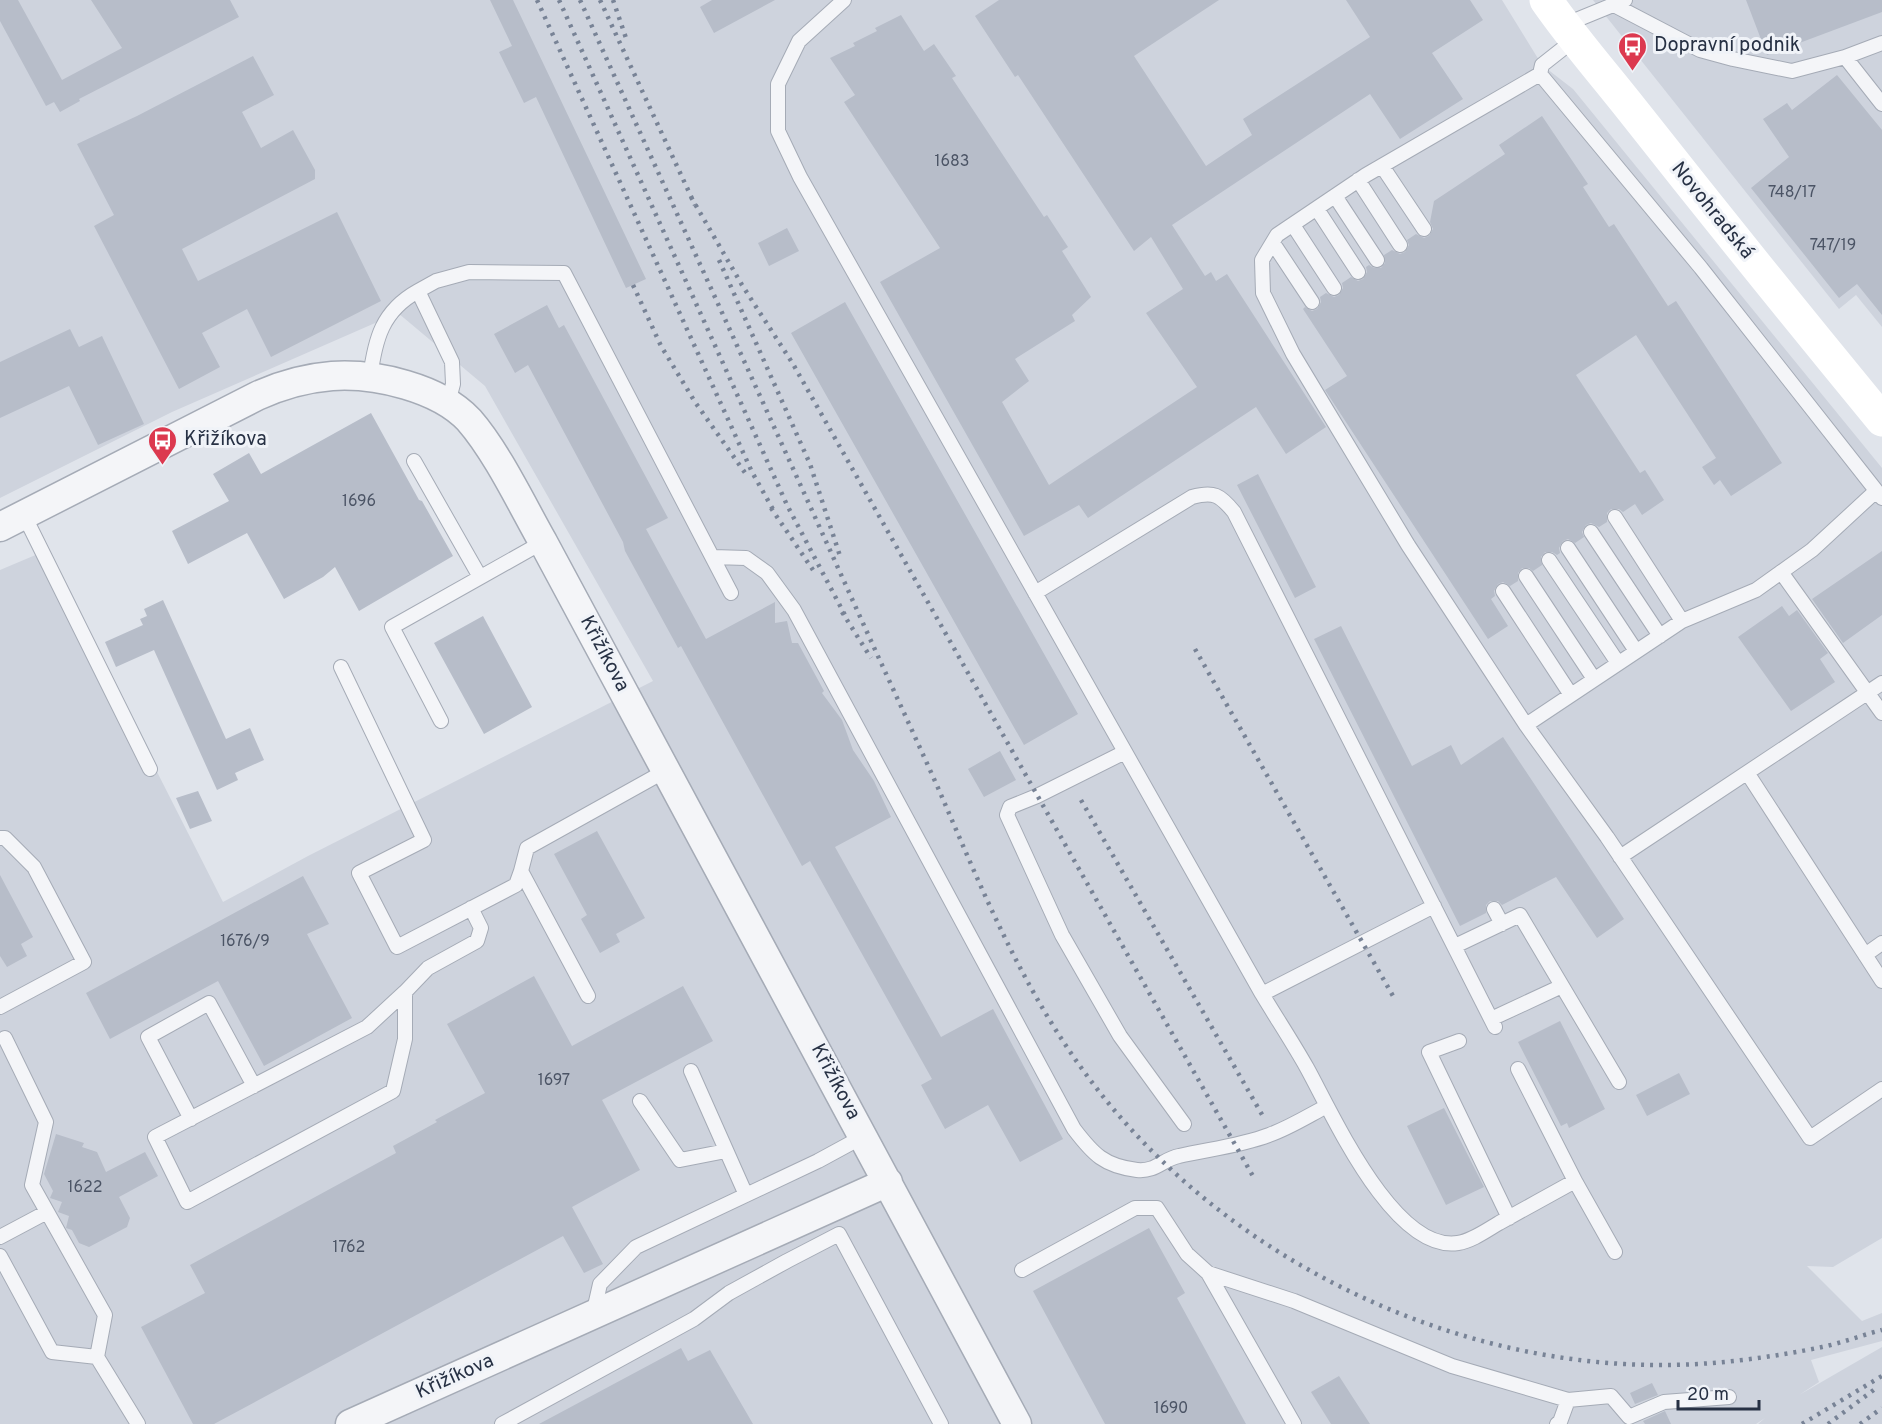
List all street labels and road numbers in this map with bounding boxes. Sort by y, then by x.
street label: Novohradská [1665,157,1759,265]
street label: Křižíkova [573,611,635,697]
street label: Křižíkova [804,1039,866,1125]
street label: Křižíkova [412,1348,498,1406]

